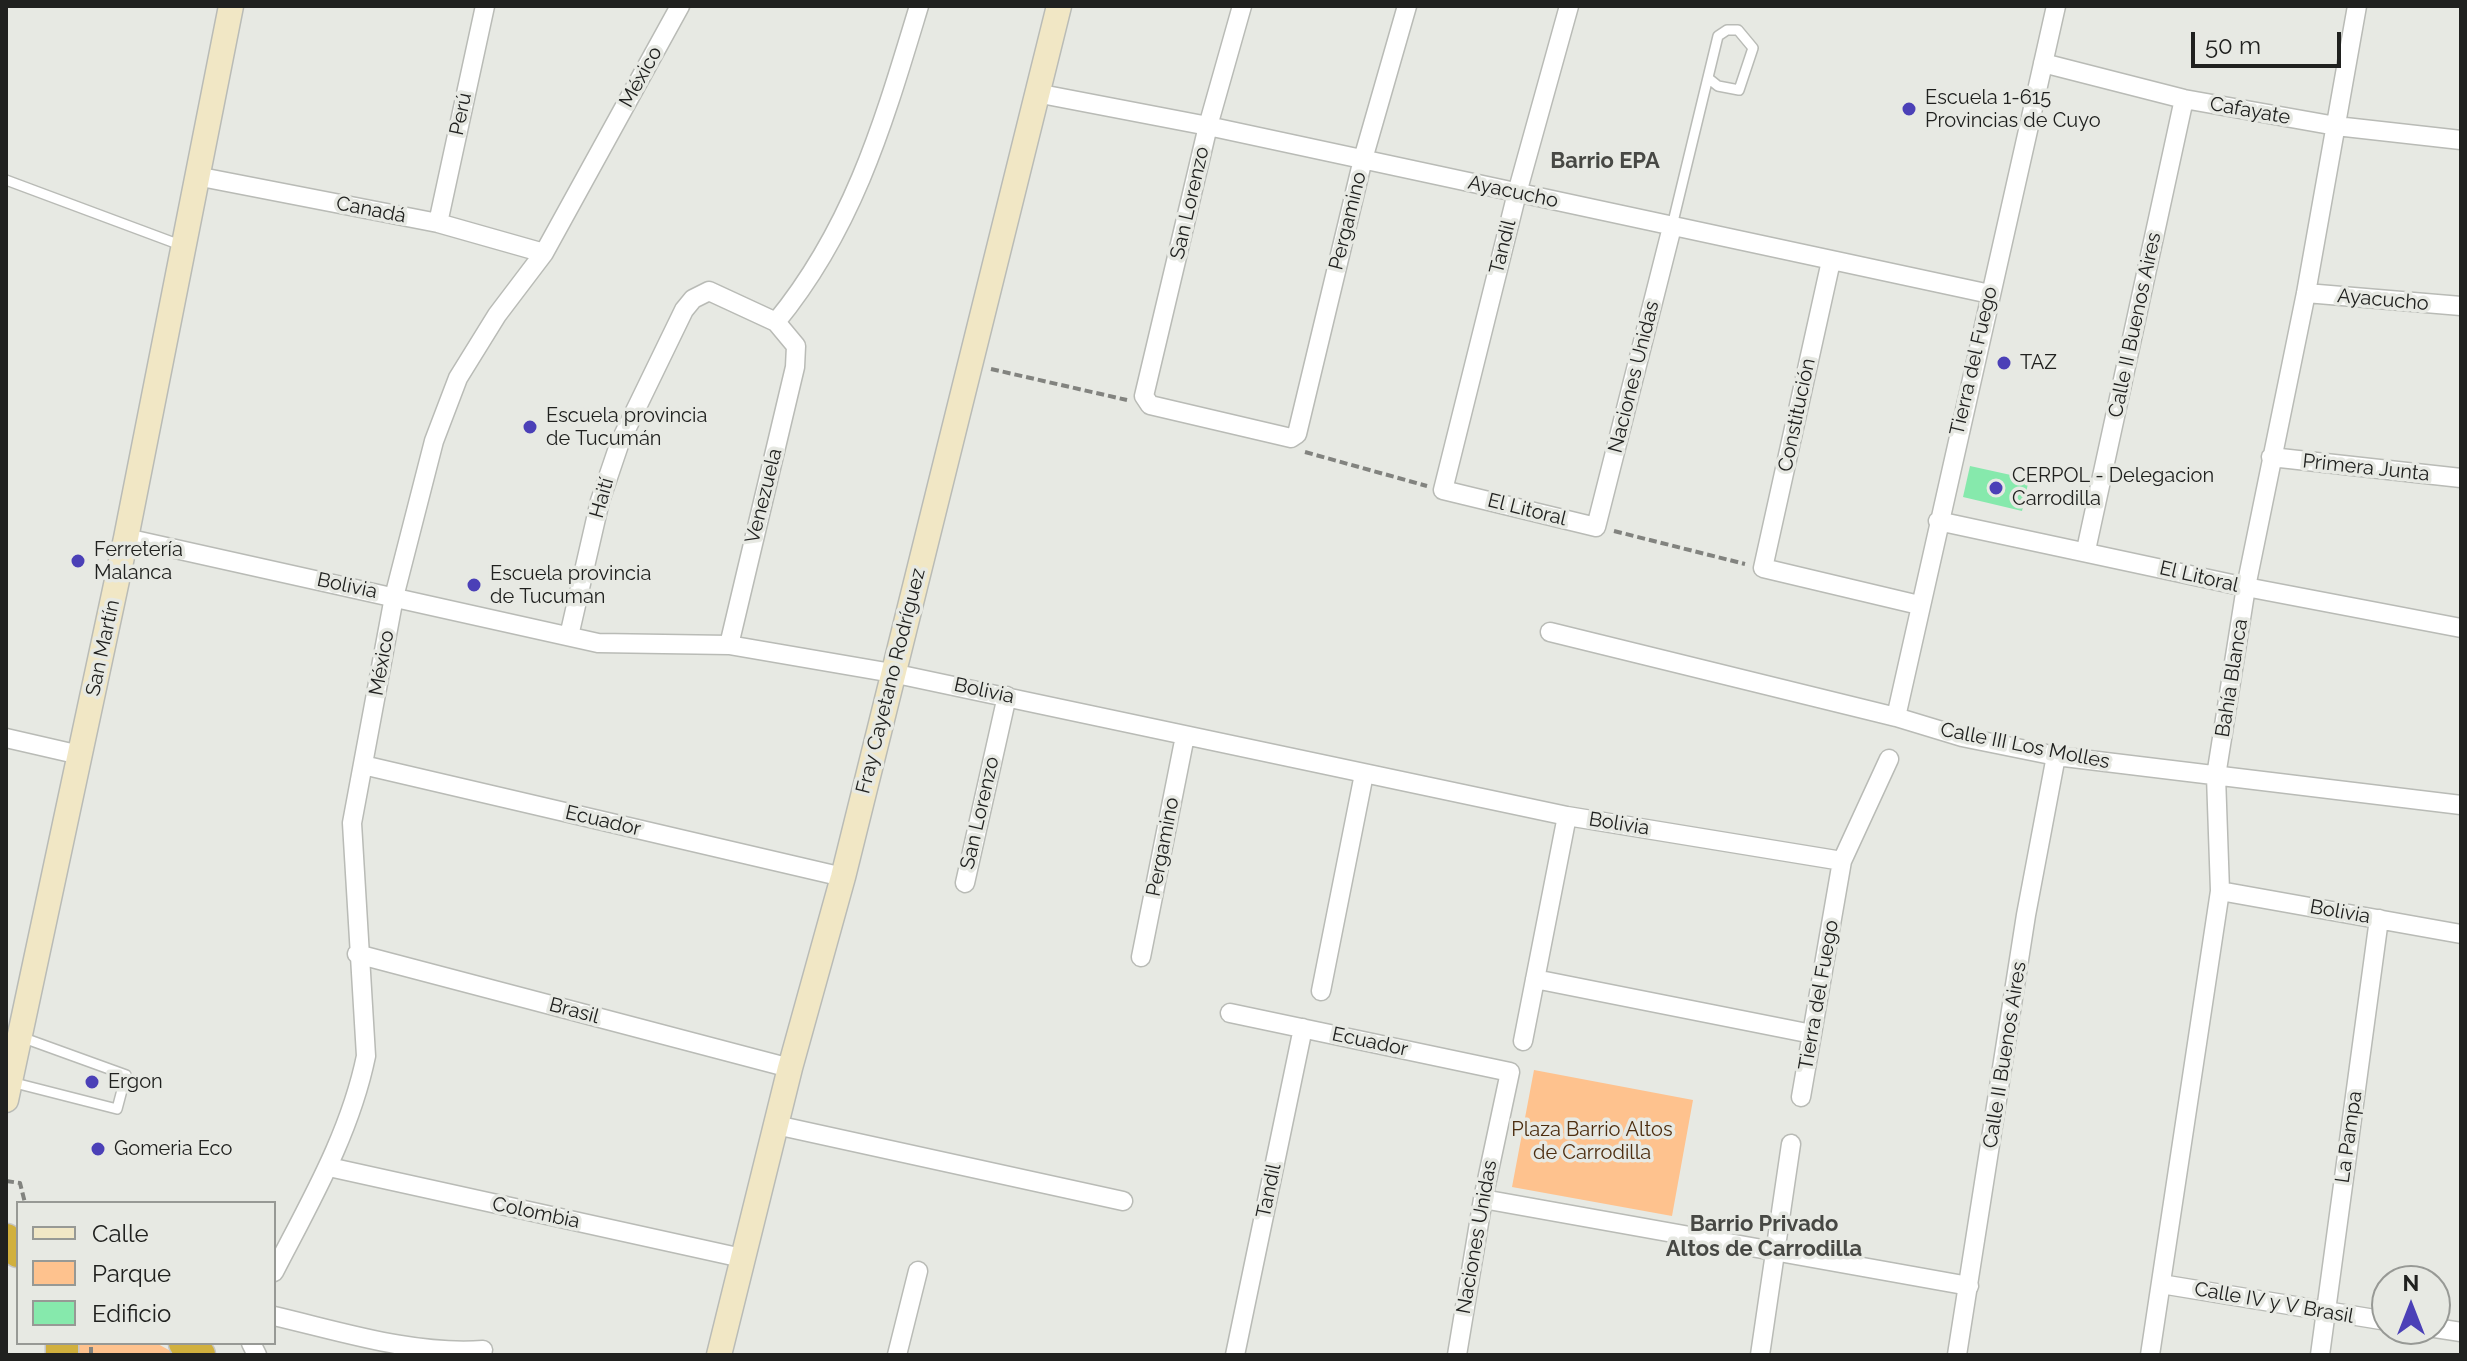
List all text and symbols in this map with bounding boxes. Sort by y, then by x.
scale bar [2195,16,2345,66]
text: 50 m [2205,31,2261,60]
street label: México [615,42,667,112]
place label: Escuela 1-615 Provincias de Cuyo [1925,86,2101,133]
street label: Perú [445,91,477,137]
street label: Cafayate [2208,92,2292,130]
marker: Escuela 1-615 Provincias de Cuyo [1900,100,1918,118]
street label: San Lorenzo [1165,144,1215,262]
district label: Barrio EPA [1550,148,1660,174]
street label: Pergamino [1324,169,1372,273]
street label: Ayacucho [1466,171,1560,213]
street label: Canadá [334,191,408,229]
street label: Tandil [1485,217,1521,277]
street label: Calle II Buenos Aires [2104,230,2166,420]
street label: Tierra del Fuego [1945,284,2003,438]
street label: Ayacucho [2336,284,2430,316]
street label: Naciones Unidas [1604,299,1664,455]
place label: TAZ [2020,351,2057,375]
marker: TAZ [1995,354,2013,372]
street label: Constitución [1773,356,1821,474]
place label: Escuela provincia de Tucumán [546,404,707,451]
marker: Escuela provincia de Tucumán [521,418,539,436]
street label: Venezuela [741,446,787,546]
street label: Primera Junta [2301,449,2431,487]
place label: CERPOL - Delegacion Carrodilla [2012,464,2214,511]
street label: Haití [585,475,619,521]
marker: CERPOL - Delegacion Carrodilla [1987,479,2005,497]
street label: El Litoral [1485,489,1569,531]
place label: Ferretería Malanca [94,538,183,585]
marker: Ferretería Malanca [69,552,87,570]
street label: El Litoral [2157,556,2241,598]
place label: Escuela provincia de Tucuman [490,562,651,609]
street label: Fray Cayetano Rodríguez [851,566,931,796]
street label: Bolivia [315,568,379,604]
marker: Escuela provincia de Tucuman [465,576,483,594]
street label: San Martín [81,598,125,698]
street label: Bahía Blanca [2211,617,2253,739]
street label: México [364,628,400,698]
street label: Bolivia [952,673,1016,709]
street label: Calle III Los Molles [1938,718,2112,774]
street label: San Lorenzo [955,754,1005,872]
street label: Pergamino [1142,795,1184,899]
street label: Ecuador [563,801,643,841]
street label: Bolivia [1587,807,1651,841]
street label: Bolivia [2308,895,2372,929]
street label: Tierra del Fuego [1794,918,1844,1072]
street label: Calle II Buenos Aires [1978,960,2032,1150]
street label: Brasil [546,993,602,1029]
street label: Ecuador [1330,1022,1410,1062]
place label: Ergon [108,1070,163,1094]
marker: Ergon [83,1073,101,1091]
street label: La Pampa [2331,1090,2367,1184]
park label: Plaza Barrio Altos de Carrodilla [1511,1118,1673,1165]
place label: Gomeria Eco [114,1137,232,1161]
marker: Gomeria Eco [89,1140,107,1158]
street label: Naciones Unidas [1452,1158,1502,1316]
street label: Tandil [1252,1162,1286,1220]
street label: Colombia [490,1192,582,1234]
legend [16,1201,276,1345]
district label: Barrio Privado Altos de Carrodilla [1666,1211,1862,1262]
text: Calle [92,1219,149,1248]
text: Parque [92,1259,171,1288]
north arrow [2371,1265,2451,1345]
text: N [2403,1270,2419,1296]
street label: Calle IV y V Brasil [2193,1277,2355,1329]
text: Edificio [92,1299,171,1328]

